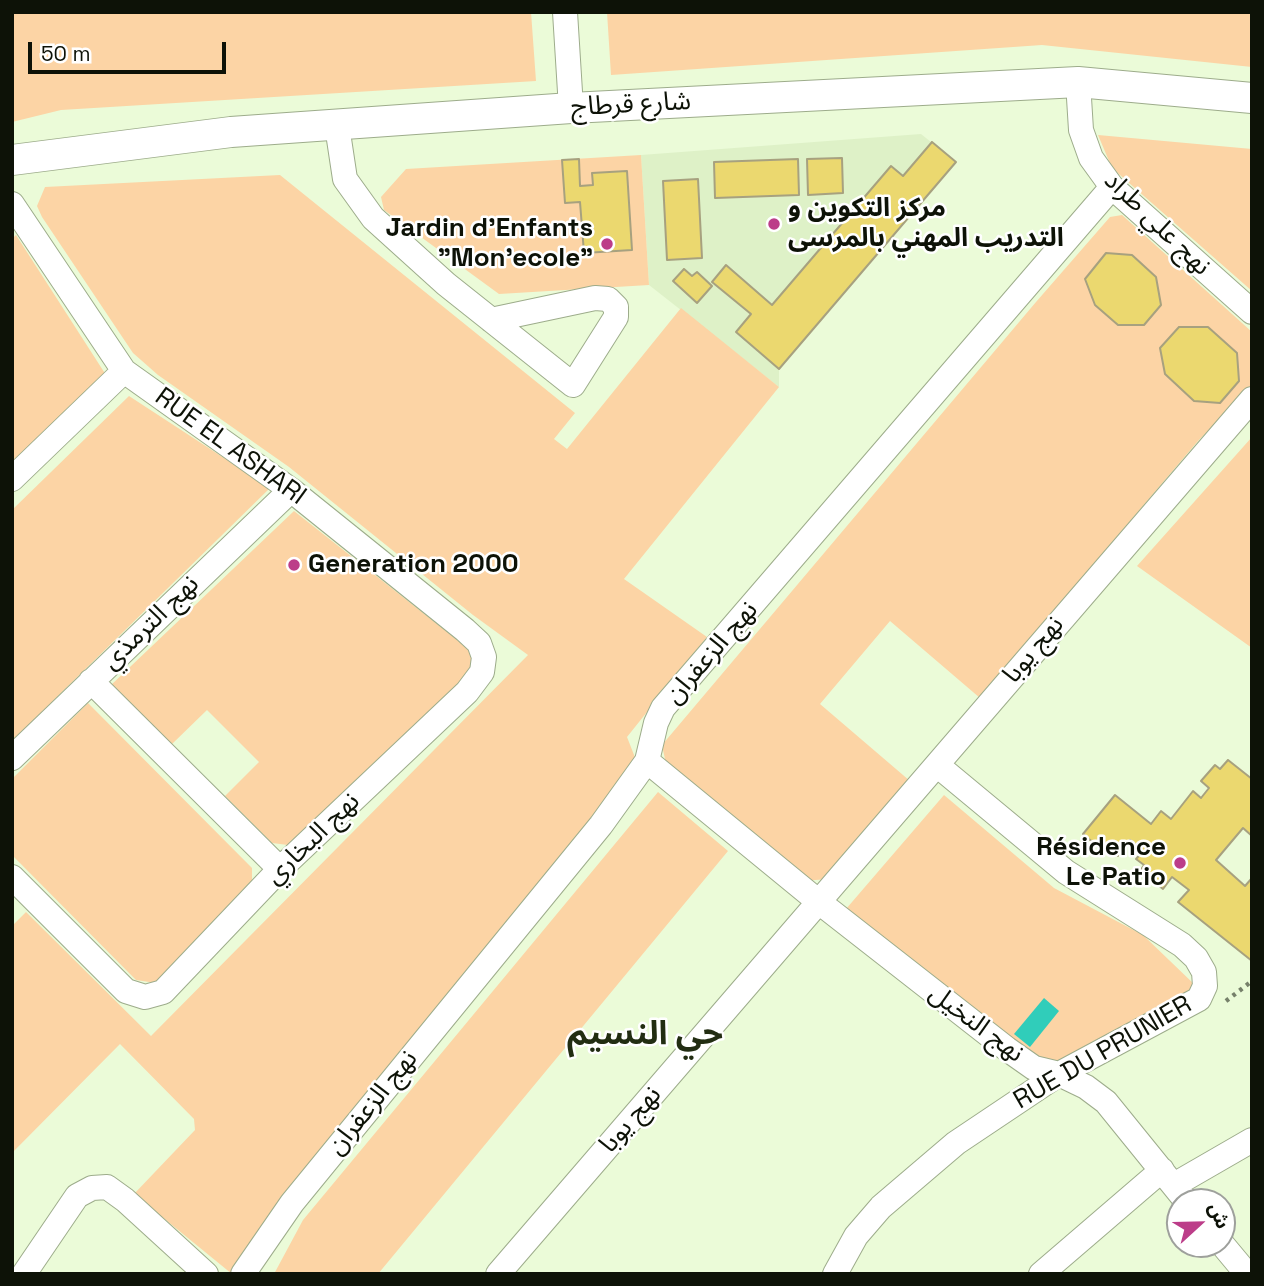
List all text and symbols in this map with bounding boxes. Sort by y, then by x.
scale bar [32,28,229,72]
text: 50 m [41,40,91,67]
street label: شارع قرطاج [570,86,692,124]
street label: نهج علي طراد [1097,165,1217,283]
place label: مركز التكوين و التدريب المهني بالمرسى [788,193,1064,255]
place label: Jardin d'Enfants "Mon'ecole" [385,213,593,274]
marker: مركز التكوين و التدريب المهني بالمرسى [766,216,782,232]
marker: Jardin d'Enfants "Mon'ecole" [599,236,615,252]
street label: RUE EL ASHARI [148,382,312,512]
place label: Generation 2000 [308,549,519,581]
marker: Generation 2000 [286,557,302,573]
street label: نهج الترمذي [96,569,206,677]
street label: نهج الزعفران [659,595,765,711]
street label: نهج يوبا [997,610,1071,690]
street label: نهج البخاري [259,786,367,892]
place label: Résidence Le Patio [1036,832,1166,894]
marker: Résidence Le Patio [1172,855,1188,871]
street label: نهج النخيل [922,978,1030,1070]
street label: RUE DU PRUNIER [1008,989,1198,1117]
district label: حي النسيم [567,1015,723,1055]
street label: نهج الزعفران [321,1044,425,1162]
street label: نهج يوبا [594,1080,668,1160]
north arrow [1166,1188,1236,1258]
text: ش [1203,1199,1236,1232]

